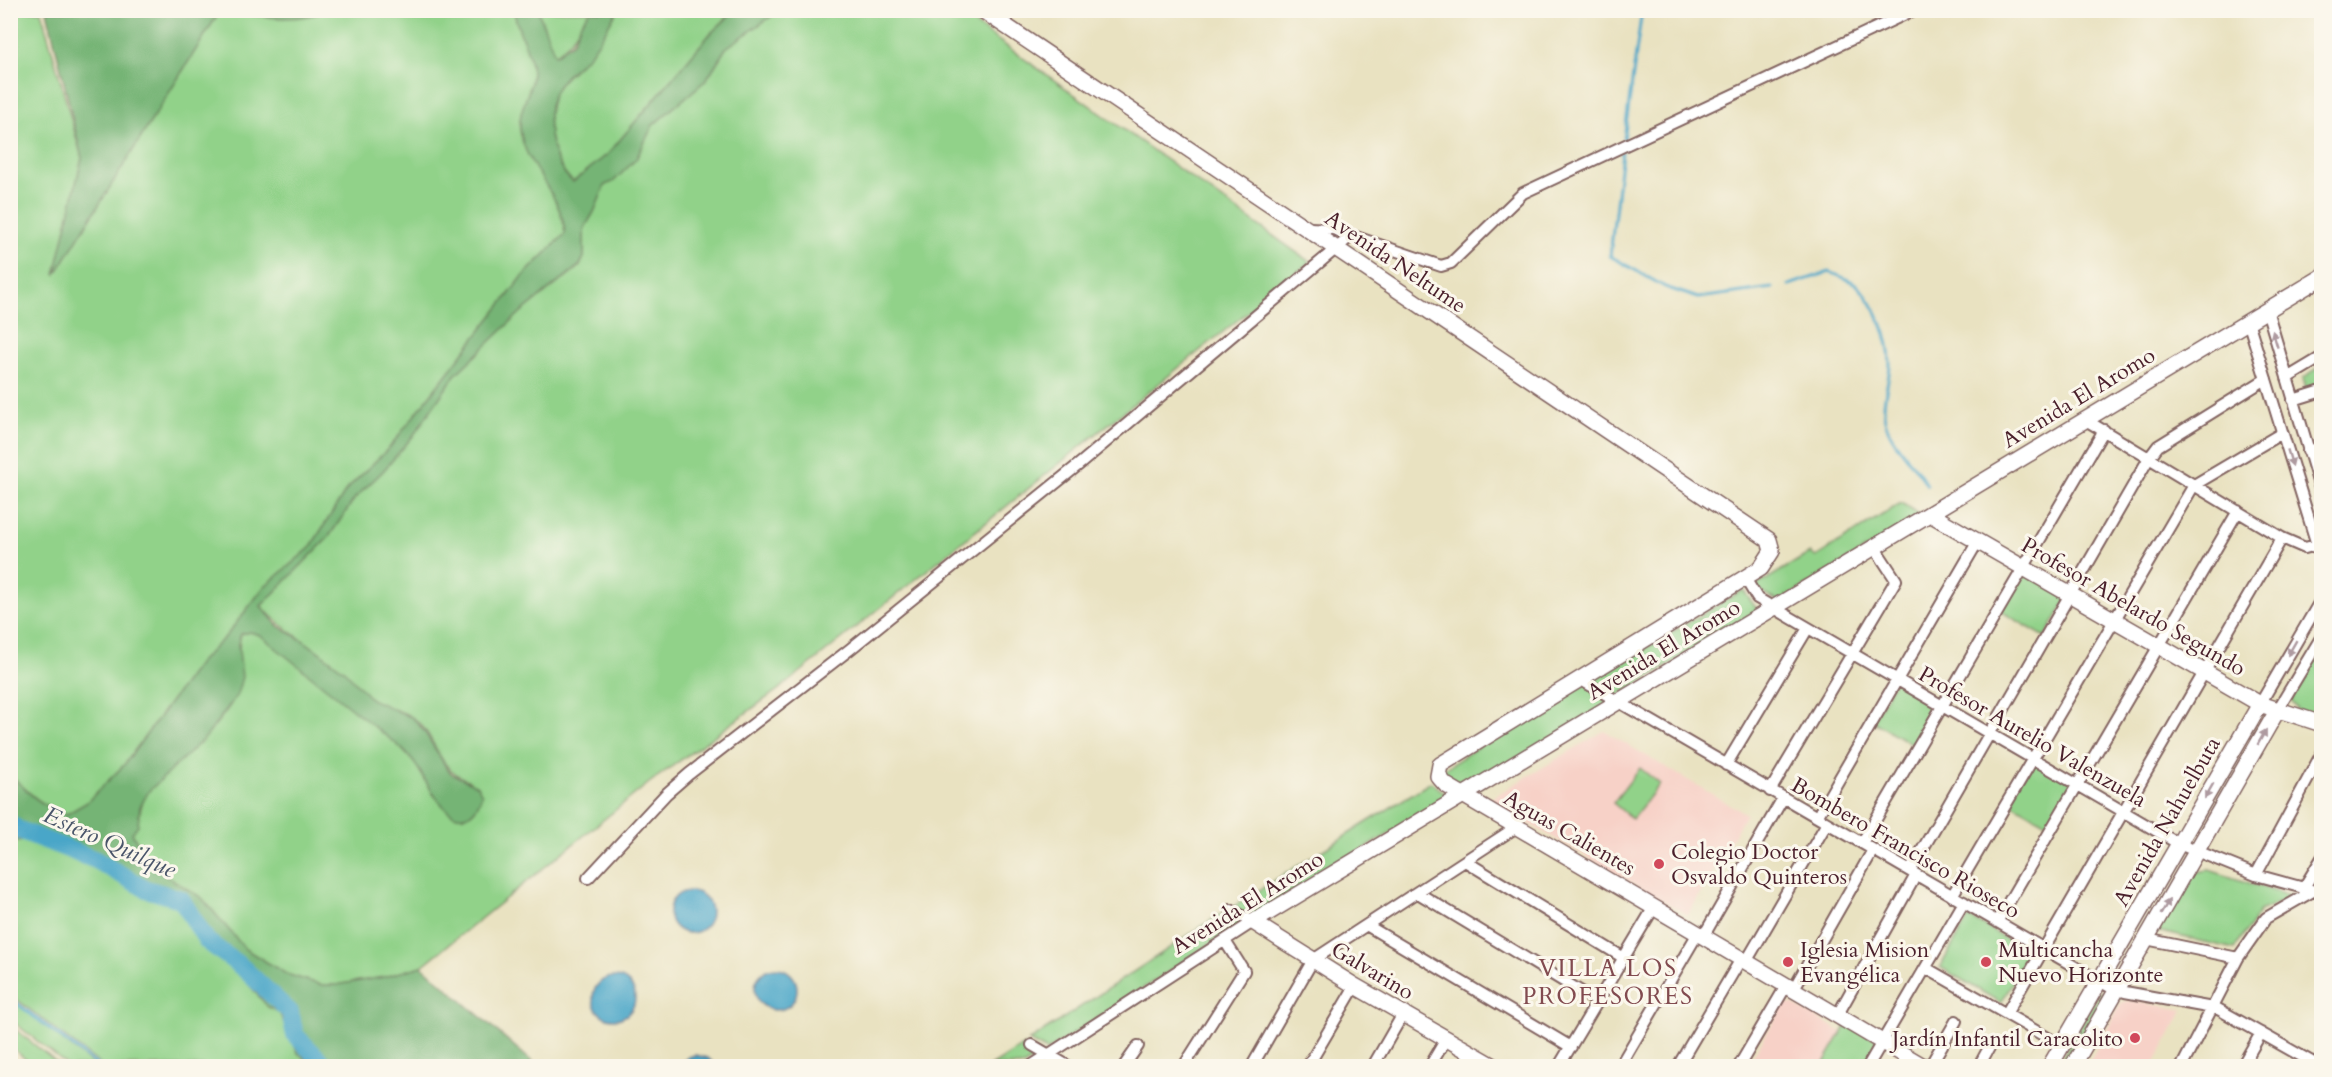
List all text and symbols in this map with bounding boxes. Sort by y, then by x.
street label: Avenida Neltume [1319,203,1472,320]
one-way arrow [2270,330,2279,348]
street label: Avenida El Aromo [1996,340,2161,455]
one-way arrow [2286,449,2295,467]
street label: Profesor Abelardo Segundo [2016,530,2251,684]
street label: Avenida El Aromo [1581,592,1746,707]
one-way arrow [2287,640,2297,657]
street label: Profesor Aurelio Valenzuela [1913,659,2153,815]
one-way arrow [2257,729,2267,746]
street label: Avenida Nahuelbuta [2106,731,2228,912]
street label: Bombero Francisco Rioseco [1786,770,2026,926]
street label: Aguas Calientes [1498,783,1641,883]
one-way arrow [2204,783,2215,799]
water label: Estero Quilque [38,799,182,887]
place label: Colegio Doctor Osvaldo Quinteros [1671,837,1847,892]
street label: Avenida El Aromo [1166,844,1329,962]
marker: Colegio Doctor Osvaldo Quinteros [1652,857,1666,871]
one-way arrow [2160,898,2170,915]
street label: Galvarino [1325,934,1420,1007]
place label: Iglesia Mision Evangélica [1800,935,1930,990]
place label: Multicancha Nuevo Horizonte [1998,935,2163,990]
district label: VILLA LOS PROFESORES [1522,952,1694,1013]
marker: Iglesia Mision Evangélica [1781,955,1795,969]
marker: Multicancha Nuevo Horizonte [1979,955,1993,969]
place label: Jardín Infantil Caracolito [1889,1024,2123,1054]
marker: Jardín Infantil Caracolito [2128,1031,2142,1045]

